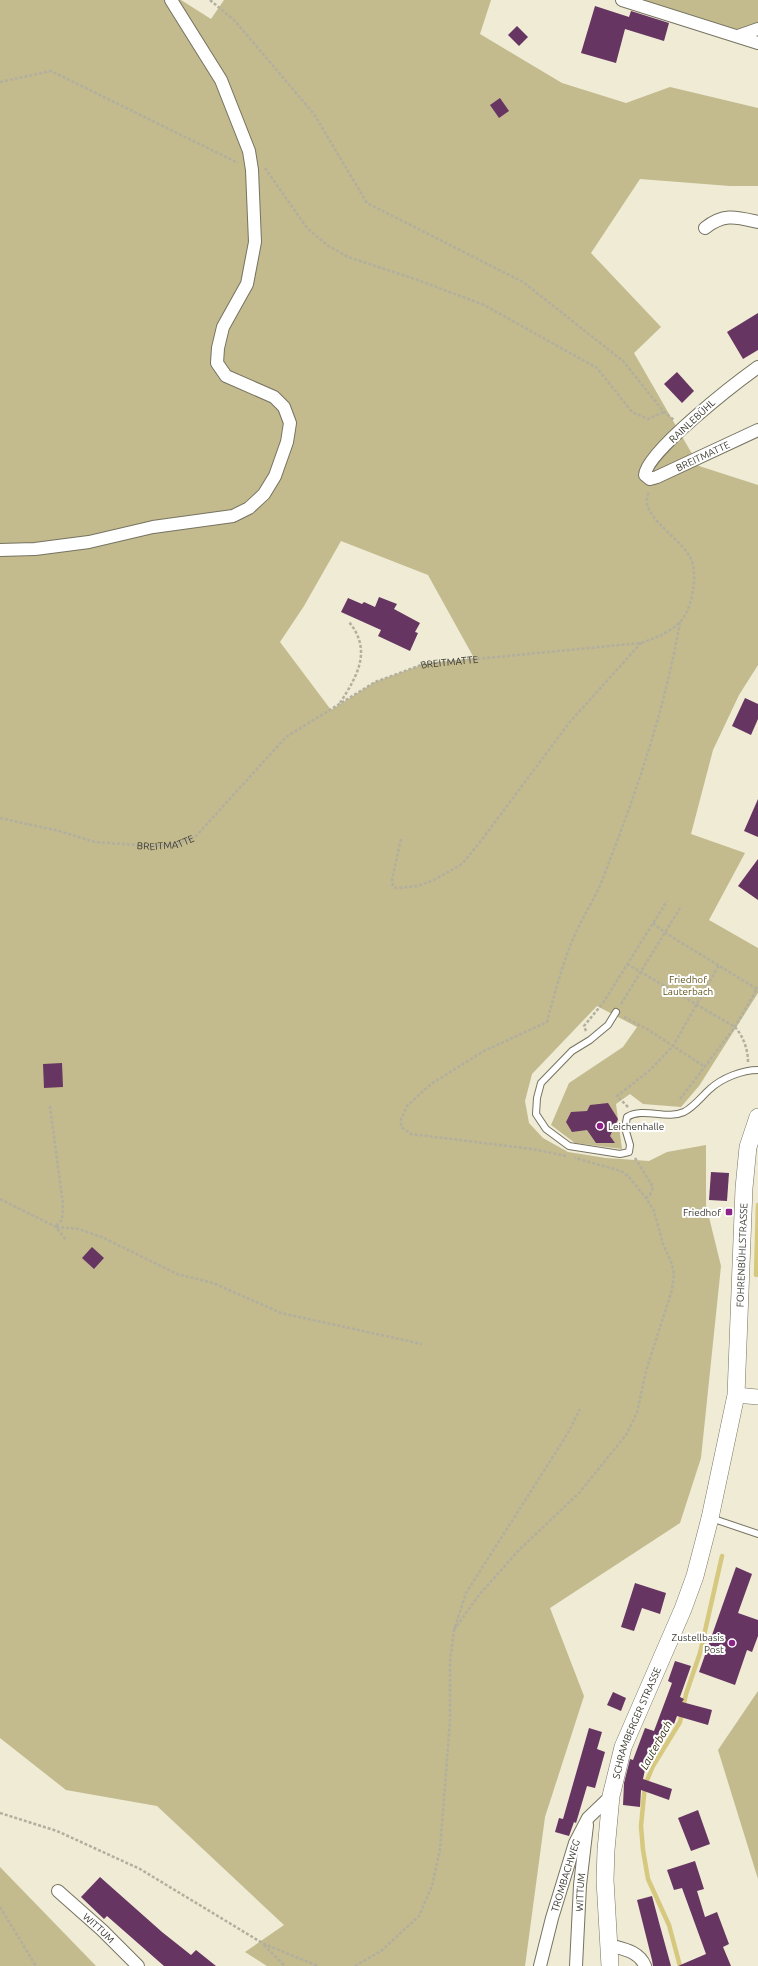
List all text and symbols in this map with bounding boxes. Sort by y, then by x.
street label: RAINLEBÜHL [667,397,717,445]
street label: BREITMATTE [674,438,732,473]
street label: BREITMATTE [419,653,479,670]
street label: BREITMATTE [136,832,196,852]
park label: Friedhof Lauterbach [663,974,713,997]
marker: Leichenhalle [595,1121,605,1131]
place label: Leichenhalle [608,1121,664,1132]
street label: FOHRENBÜHLSTRASSE [734,1202,749,1308]
place label: Friedhof [683,1207,721,1218]
marker: Friedhof [724,1207,734,1217]
place label: Zustellbasis Post [672,1632,724,1655]
marker: Zustellbasis Post [727,1638,737,1648]
street label: SCHRAMBERGER STRASSE [610,1665,663,1780]
water label: Lauterbach [638,1718,674,1772]
street label: TROMBACHWEG [549,1837,582,1913]
street label: WITTUM [573,1872,587,1912]
street label: WITTUM [81,1911,117,1945]

